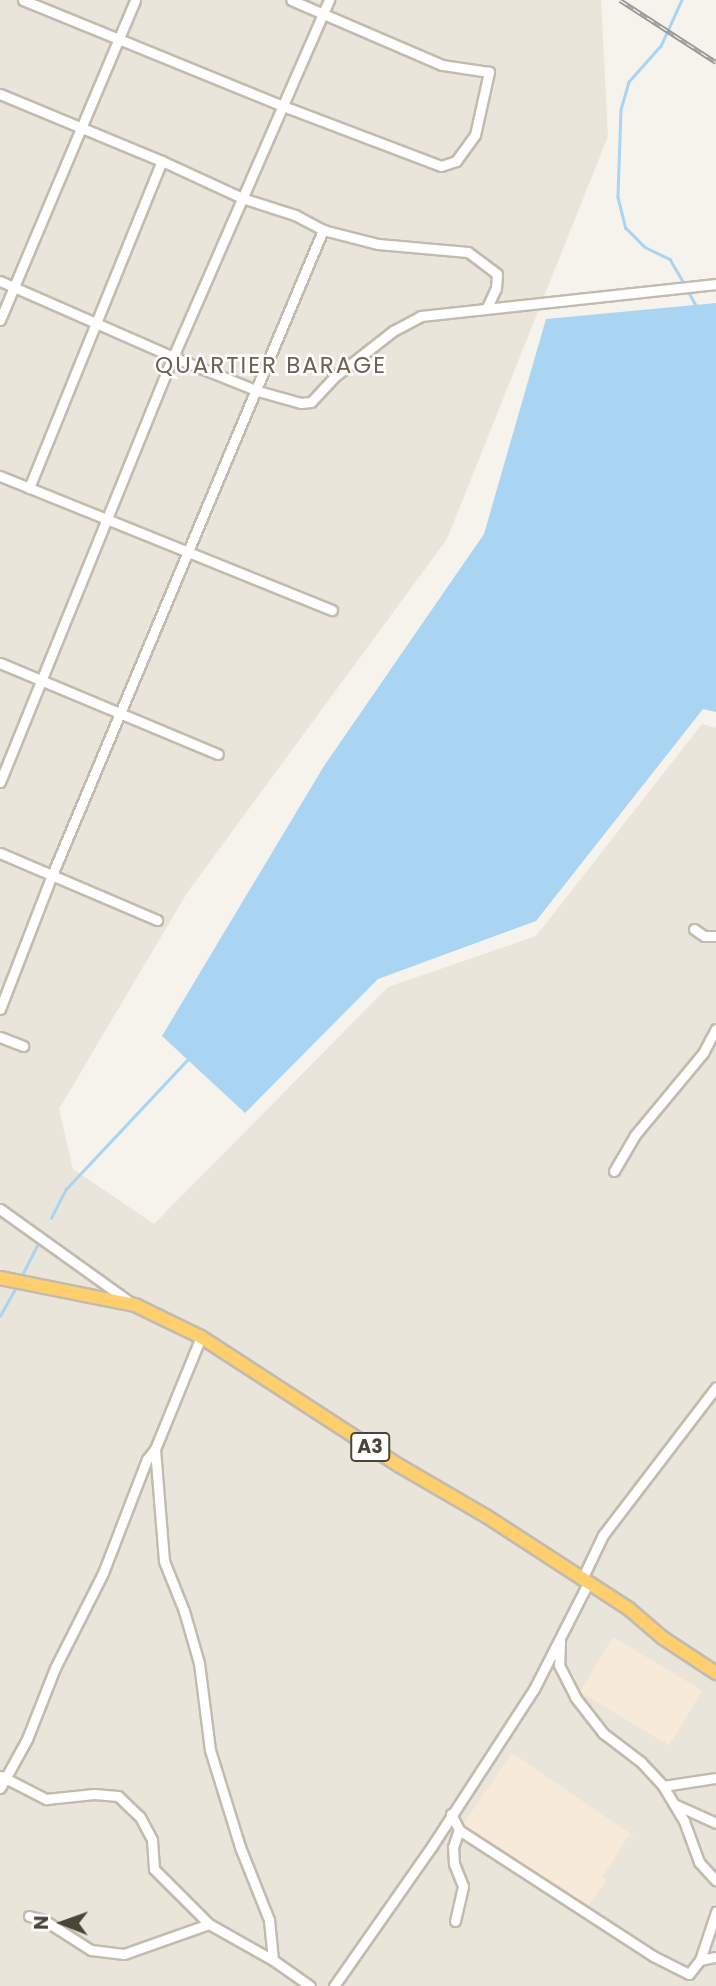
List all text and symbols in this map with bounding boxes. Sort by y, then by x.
district label: QUARTIER BARAGE [157,351,385,379]
road number: A3 [349,1432,391,1462]
north arrow [28,1888,98,1958]
text: N [28,1915,55,1930]

